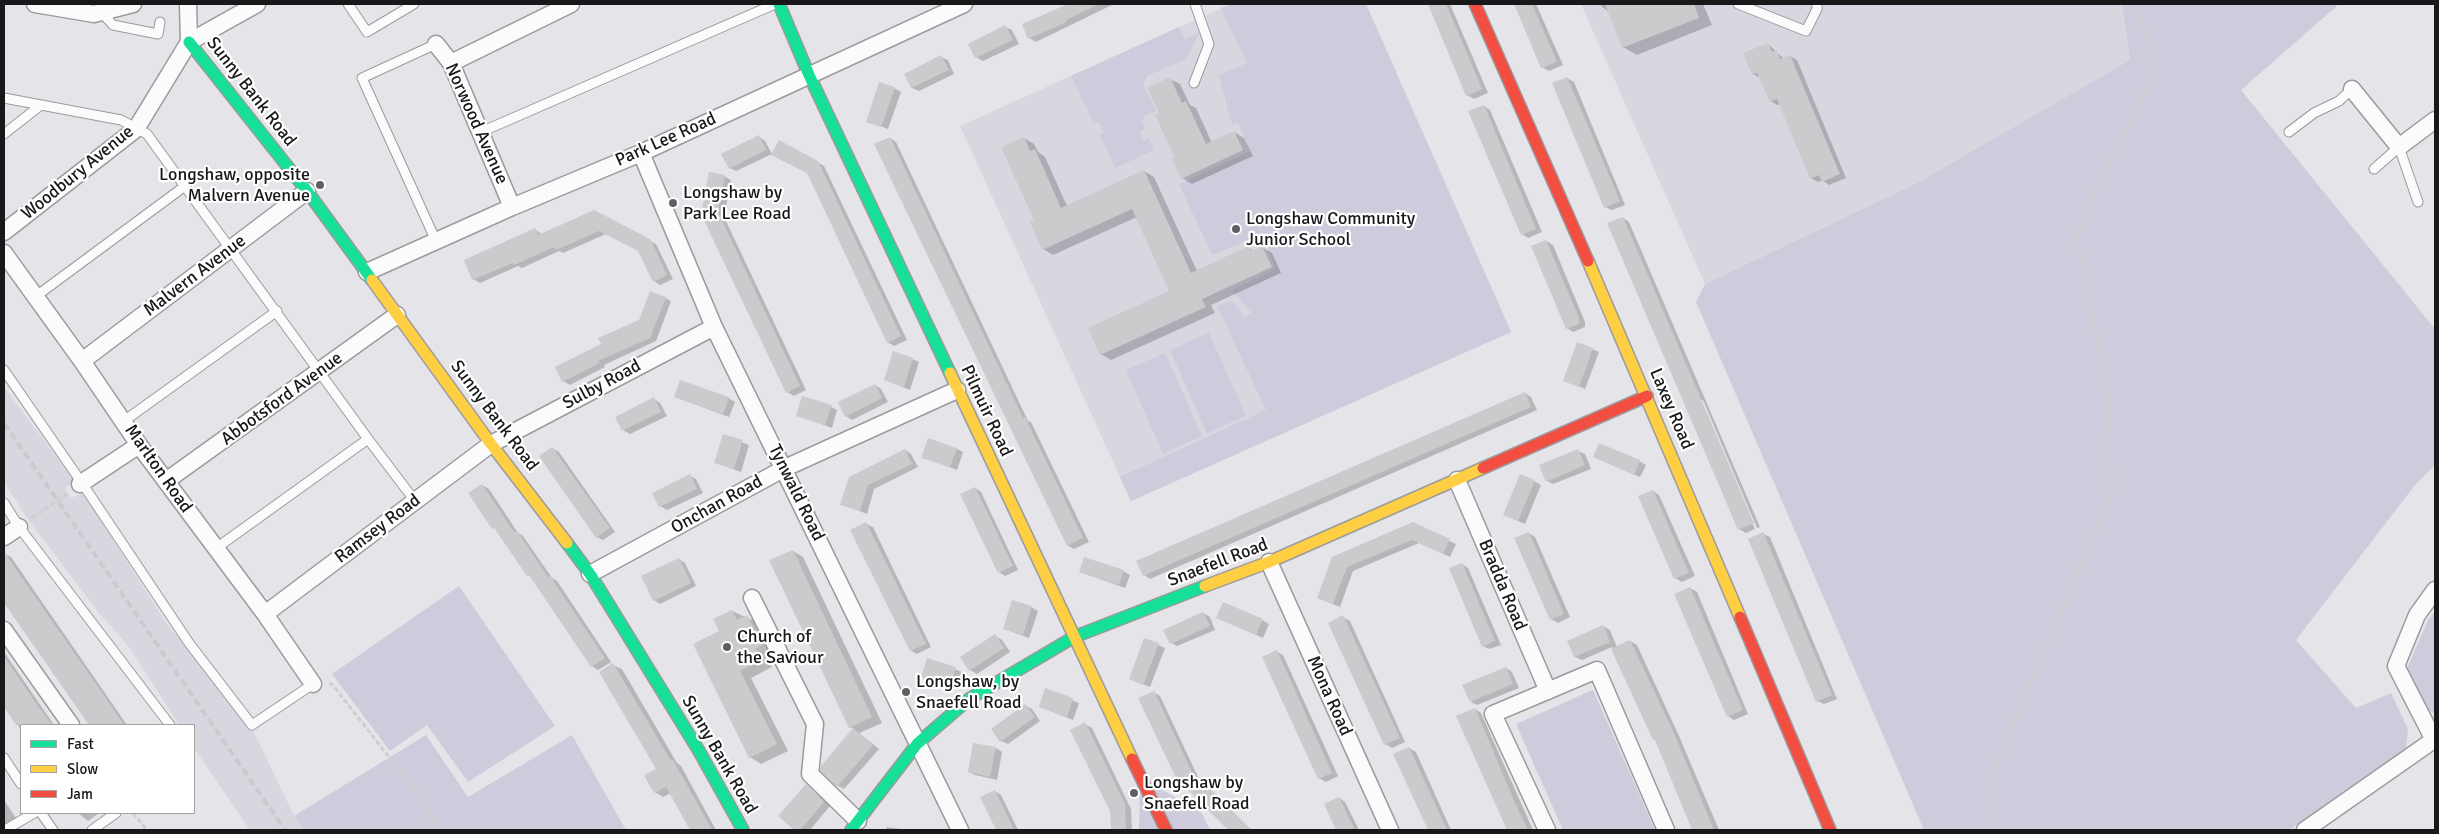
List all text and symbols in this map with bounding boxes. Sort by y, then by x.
street label: Sunny Bank Road [202,33,300,151]
street label: Norwood Avenue [440,60,512,188]
street label: Park Lee Road [612,108,720,172]
street label: Woodbury Avenue [18,121,138,225]
place label: Longshaw, opposite Malvern Avenue [159,164,310,206]
marker: Longshaw, opposite Malvern Avenue [314,179,326,191]
place label: Longshaw by Park Lee Road [683,182,791,224]
marker: Longshaw by Park Lee Road [667,197,679,209]
place label: Longshaw Community Junior School [1246,208,1415,250]
marker: Longshaw Community Junior School [1230,223,1242,235]
street label: Malvern Avenue [140,231,250,321]
street label: Abbotsford Avenue [217,348,347,450]
street label: Sulby Road [559,355,645,415]
street label: Sunny Bank Road [445,356,543,476]
street label: Pilmuir Road [955,362,1017,460]
street label: Laxey Road [1644,365,1698,453]
street label: Marlton Road [120,421,196,517]
street label: Tynwald Road [763,441,829,545]
street label: Onchan Road [667,471,767,539]
street label: Ramsey Road [331,490,425,568]
street label: Snaefell Road [1165,534,1271,592]
street label: Bradda Road [1473,536,1531,634]
place label: Church of the Saviour [737,626,824,669]
marker: Church of the Saviour [721,641,733,653]
street label: Mona Road [1302,653,1356,739]
place label: Longshaw, by Snaefell Road [916,671,1022,714]
marker: Longshaw, by Snaefell Road [900,686,912,698]
street label: Sunny Bank Road [676,692,762,818]
legend [20,724,195,814]
text: Fast [67,735,94,753]
text: Slow [67,760,98,778]
place label: Longshaw by Snaefell Road [1144,772,1250,814]
text: Jam [67,785,93,803]
marker: Longshaw by Snaefell Road [1128,787,1140,799]

